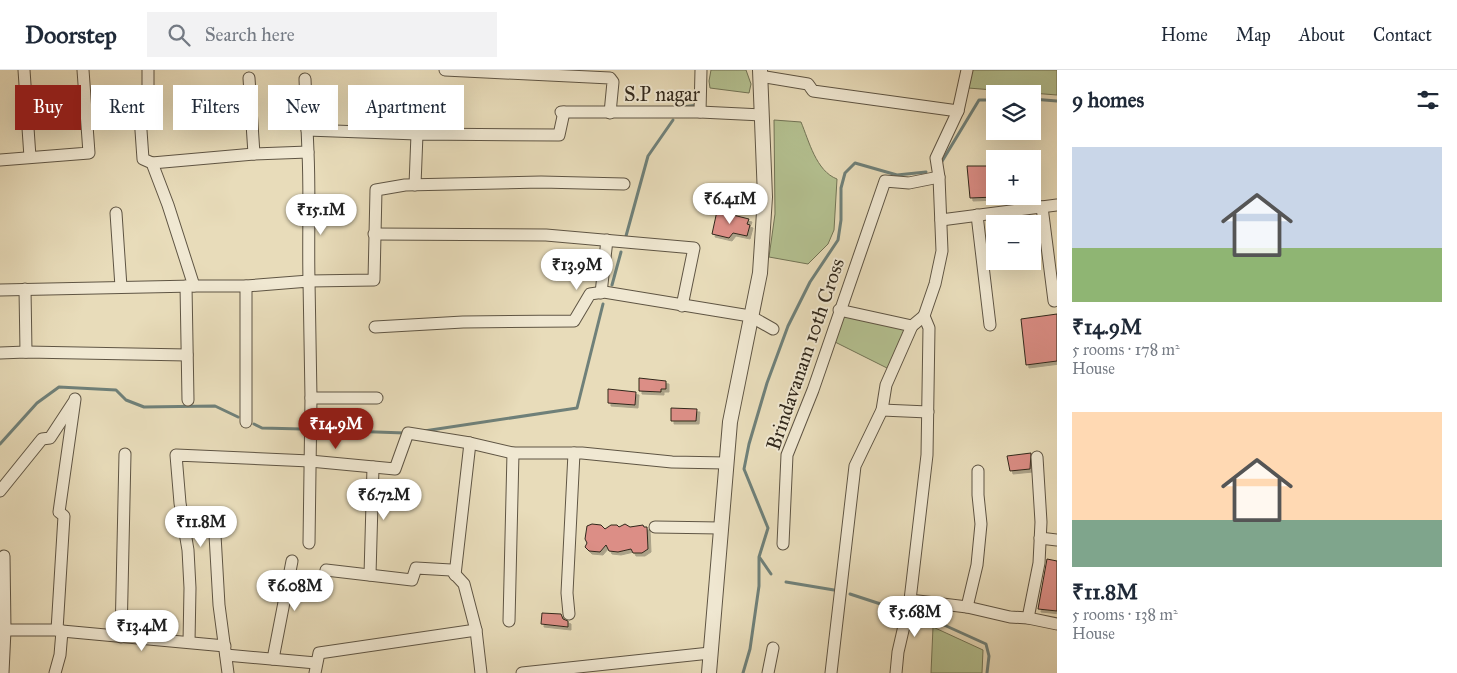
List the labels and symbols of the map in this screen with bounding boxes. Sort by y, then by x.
street label: S.P nagar [624,82,700,107]
pin: ₹6.41M [689,182,771,225]
pin: ₹15.1M [280,194,362,236]
pin: ₹13.9M [536,248,618,291]
street label: Brindavanam 10th Cross [761,255,849,453]
pin: ₹14.9M [295,408,377,450]
pin: ₹6.72M [343,478,425,521]
pin: ₹11.8M [160,506,242,548]
pin: ₹6.08M [254,570,336,612]
pin: ₹5.68M [874,596,956,638]
pin: ₹13.4M [101,610,183,652]

